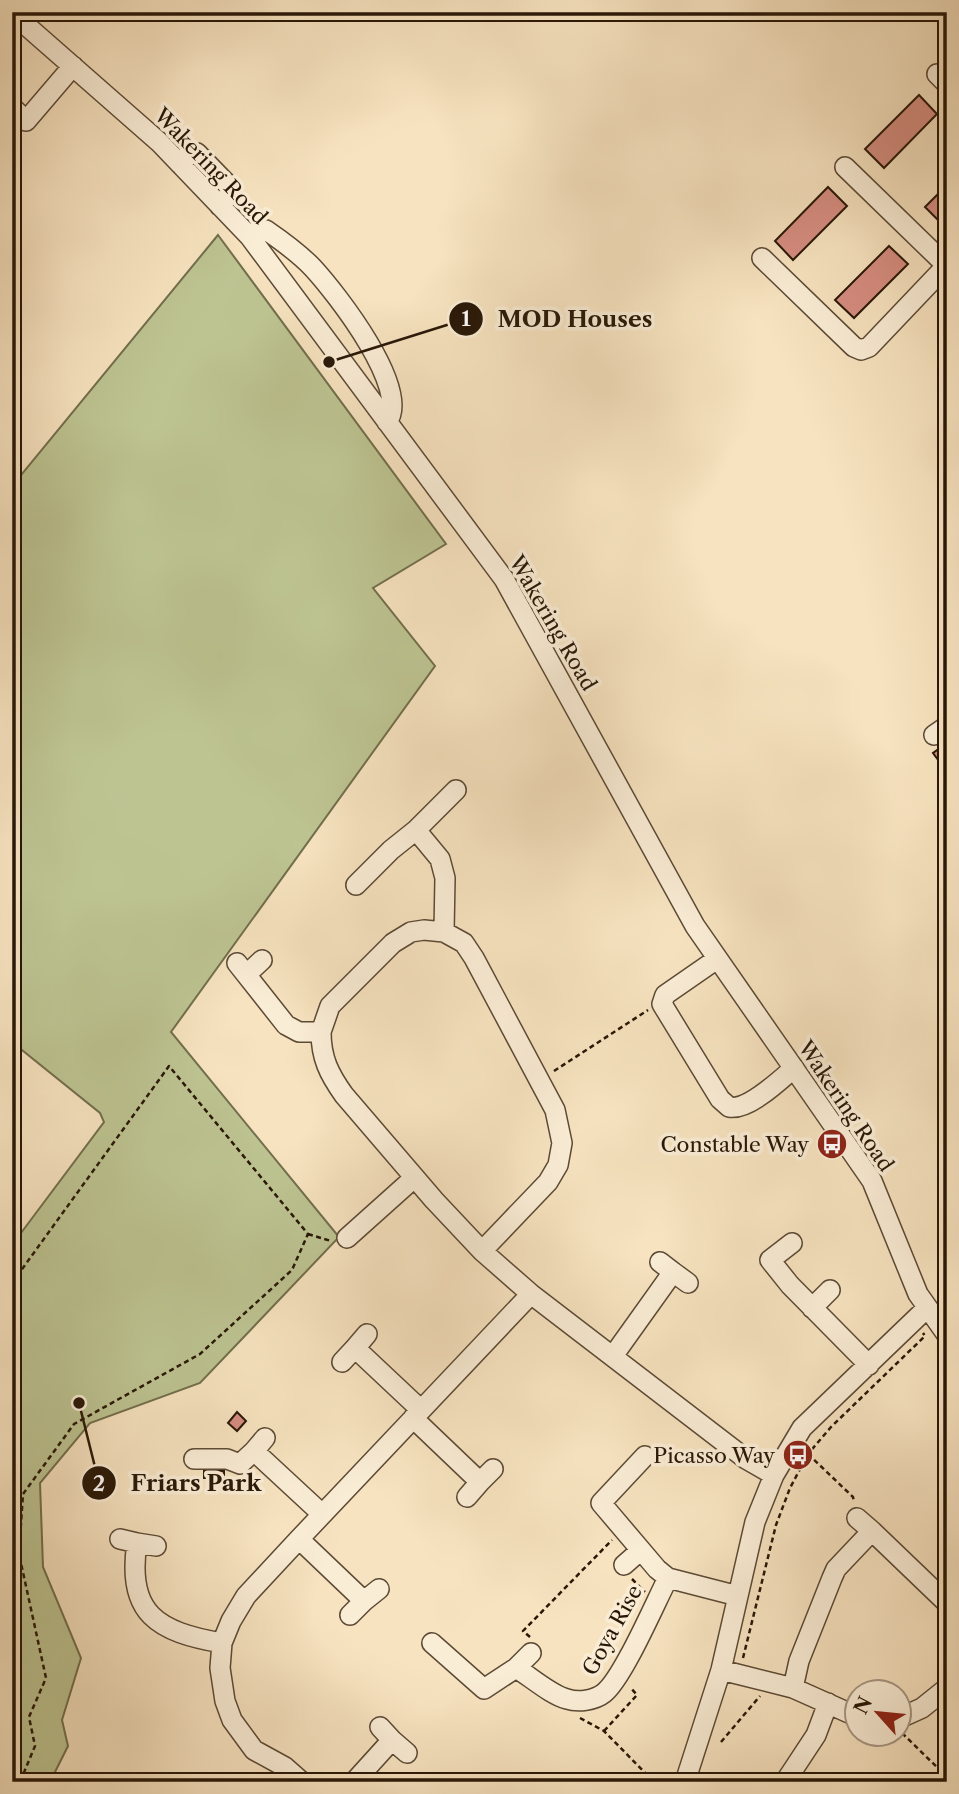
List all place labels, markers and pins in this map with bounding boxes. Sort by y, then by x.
callout: MOD Houses [449,297,667,341]
bus stop icon: Constable Way [815,1127,849,1161]
place label: Constable Way [660,1132,809,1157]
bus stop icon: Picasso Way [781,1438,815,1472]
place label: Picasso Way [653,1443,775,1468]
callout: Friars Park [82,1461,275,1505]

